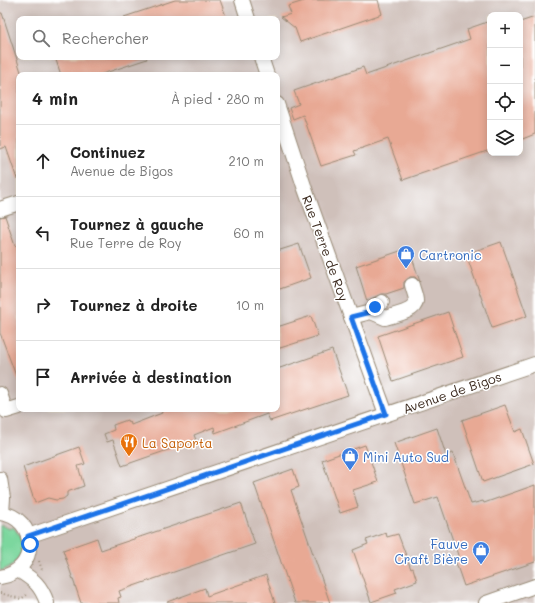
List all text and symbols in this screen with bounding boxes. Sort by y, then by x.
map controls [487,12,523,156]
button: + [487,12,523,48]
search box [16,16,280,60]
icon: search [30,27,52,49]
text: Rechercher [62,28,149,48]
button: − [487,48,523,84]
button: locate [487,84,523,120]
text: 4 min [32,87,78,109]
text: À pied · 280 m [171,90,264,107]
button: layers [487,120,523,156]
text: Continuez [70,142,145,162]
icon: ahead [32,150,54,172]
text: 210 m [228,152,264,169]
text: Avenue de Bigos [70,162,173,179]
street label: Rue Terre de Roy [299,193,353,303]
text: Tournez à gauche [70,214,204,234]
icon: left [32,222,54,244]
text: 60 m [234,224,264,241]
text: Rue Terre de Roy [70,234,181,251]
shop icon: Cartronic [396,244,416,269]
place label: Cartronic [419,246,482,263]
icon: right [32,294,54,316]
text: Tournez à droite [70,295,198,315]
text: 10 m [236,296,264,313]
route end [366,298,384,316]
icon: arrive [32,366,54,388]
text: Arrivée à destination [70,367,232,387]
street label: Avenue de Bigos [400,367,504,417]
restaurant icon: La Saporta [119,432,139,457]
place label: La Saporta [142,434,213,451]
shop icon: Mini Auto Sud [340,446,360,471]
place label: Mini Auto Sud [363,448,449,465]
route start [21,535,39,553]
place label: Fauve Craft Bière [394,535,468,567]
shop icon: Fauve Craft Bière [471,540,491,565]

